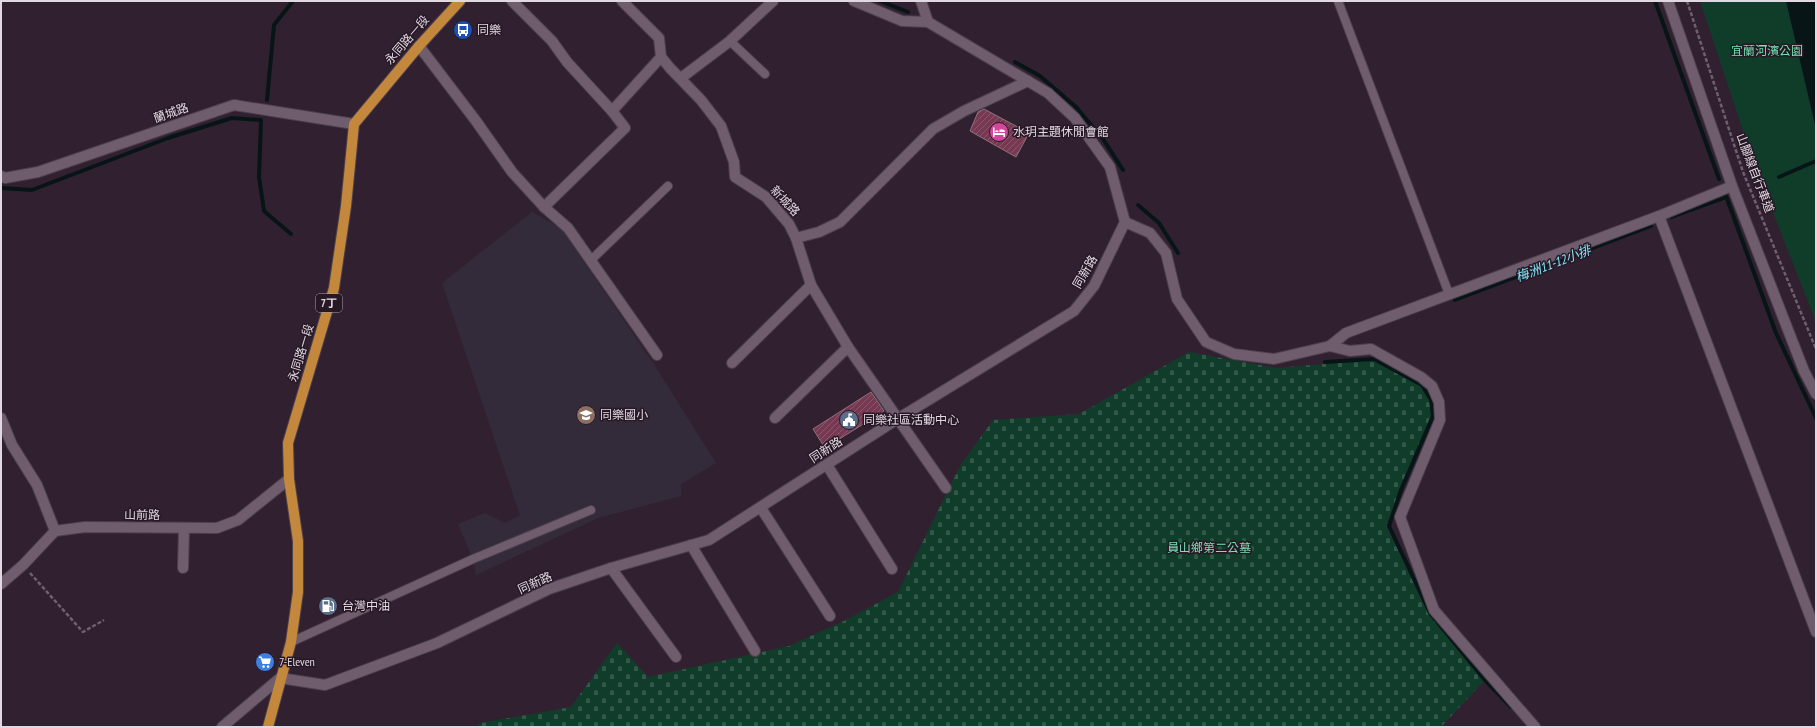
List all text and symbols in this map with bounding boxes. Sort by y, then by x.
street label: 永同路一段 [381,12,432,67]
bus stop icon: 同樂 [452,19,474,41]
place label: 同樂 [477,22,501,37]
park label: 宜蘭河濱公園 [1731,43,1803,58]
street label: 蘭城路 [151,100,190,125]
hotel icon: 水玥主題休閒會館 [988,121,1010,143]
place label: 水玥主題休閒會館 [1013,124,1109,139]
street label: 山腳線自行車道 [1733,131,1778,215]
street label: 新城路 [768,182,803,219]
water label: 梅洲11-12小排 [1513,241,1595,286]
street label: 同新路 [1069,252,1100,291]
road number: 7丁 [316,294,342,312]
street label: 永同路一段 [285,322,316,384]
school or university icon: 同樂國小 [575,404,597,426]
place label: 同樂國小 [600,407,648,422]
public building icon: 同樂社區活動中心 [838,409,860,431]
place label: 同樂社區活動中心 [863,412,959,427]
street label: 同新路 [807,433,845,466]
street label: 山前路 [124,507,160,522]
park label: 員山鄉第二公墓 [1167,540,1251,555]
street label: 同新路 [515,568,554,597]
fuel station icon: 台灣中油 [317,595,339,617]
place label: 台灣中油 [342,598,390,613]
supermarket icon: 7-Eleven [254,651,276,673]
place label: 7-Eleven [279,654,315,669]

